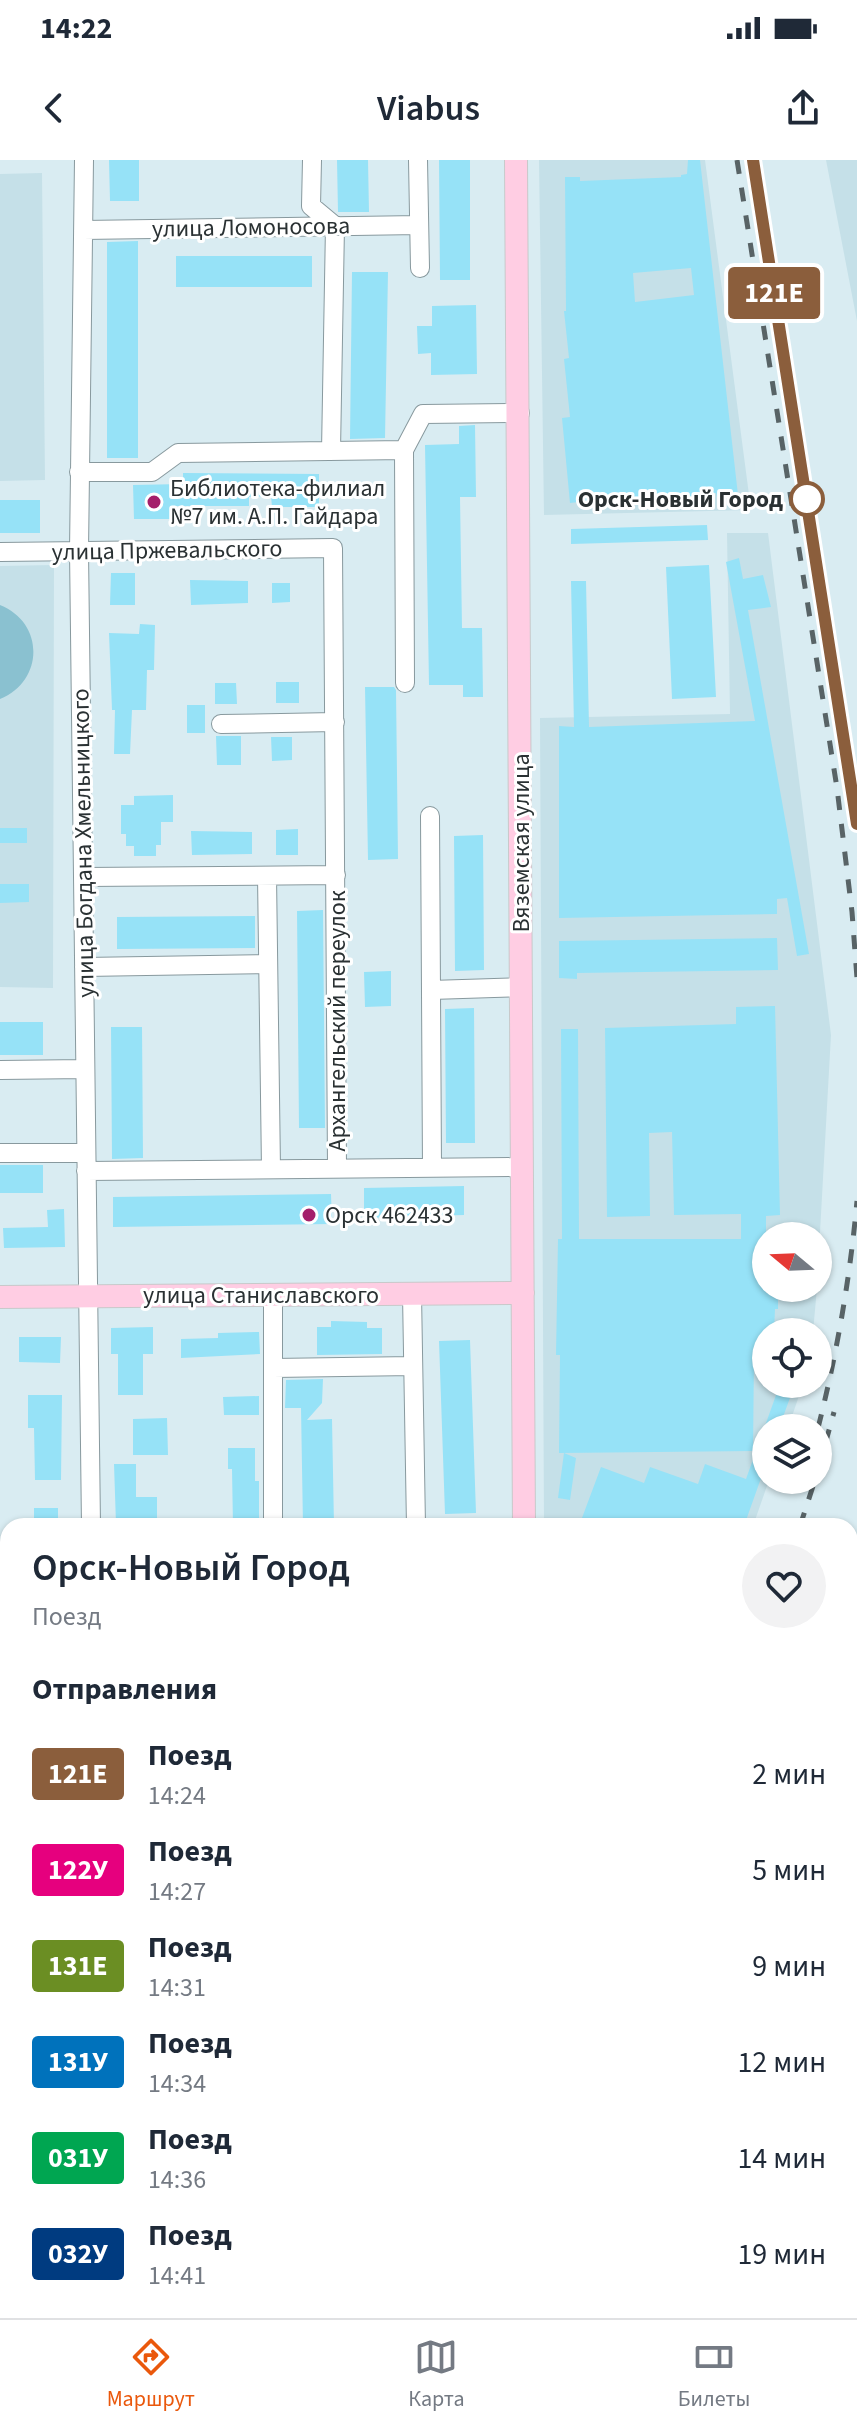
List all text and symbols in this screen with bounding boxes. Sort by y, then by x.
text: 14:22 [40,7,112,50]
text: Viabus [377,83,480,134]
icon: back [32,86,76,130]
icon: share [781,86,825,130]
street label: улица Ломоносова [152,208,350,247]
line badge: 121Е [718,267,830,319]
text: 121Е [744,273,804,313]
place label: Библиотека-филиал №7 им. А.П. Гайдара [170,471,385,534]
place label: Орск-Новый Город [578,482,783,517]
marker: Орск-Новый Город [790,482,824,516]
marker: Библиотека-филиал №7 им. А.П. Гайдара [145,493,163,511]
street label: улица Пржевальского [51,531,283,570]
street label: улица Богдана Хмельницкого [63,688,104,998]
street label: Вяземская улица [504,753,539,933]
street label: Архангельский переулок [320,890,355,1152]
place label: Орск 462433 [325,1198,453,1233]
marker: Орск 462433 [300,1206,318,1224]
north arrow [752,1222,832,1302]
map controls [752,1222,832,1494]
street label: улица Станиславского [143,1278,379,1313]
button: locate [752,1318,832,1398]
button: layers [752,1414,832,1494]
text: Орск-Новый Город [32,1541,350,1595]
button: heart [742,1544,826,1628]
text: Поезд [32,1598,101,1635]
text: Отправления [32,1668,217,1711]
text: Поезд [148,1734,232,1777]
text: 2 мин [752,1753,826,1796]
text: 121Е [48,1754,108,1794]
text: 14:24 [148,1777,206,1814]
text: Поезд [148,1830,232,1873]
text: 5 мин [752,1849,826,1892]
text: 122У [48,1850,108,1890]
text: 14:27 [148,1873,206,1910]
text: Поезд [148,1926,232,1969]
text: 9 мин [752,1945,826,1988]
text: 131Е [48,1946,108,1986]
text: 14:31 [148,1969,206,2006]
text: Поезд [148,2022,232,2065]
text: 12 мин [737,2041,826,2084]
text: 131У [48,2042,108,2082]
text: 14:34 [148,2065,206,2102]
text: Поезд [148,2118,232,2161]
text: 14 мин [737,2137,826,2180]
text: 031У [48,2138,108,2178]
text: 14:36 [148,2161,206,2198]
text: Поезд [148,2214,232,2257]
text: 19 мин [737,2233,826,2276]
text: 032У [48,2234,108,2274]
text: 14:41 [148,2257,206,2294]
tab: Маршрут [107,2335,195,2415]
tab: Карта [408,2335,465,2415]
tab: Билеты [678,2335,750,2415]

